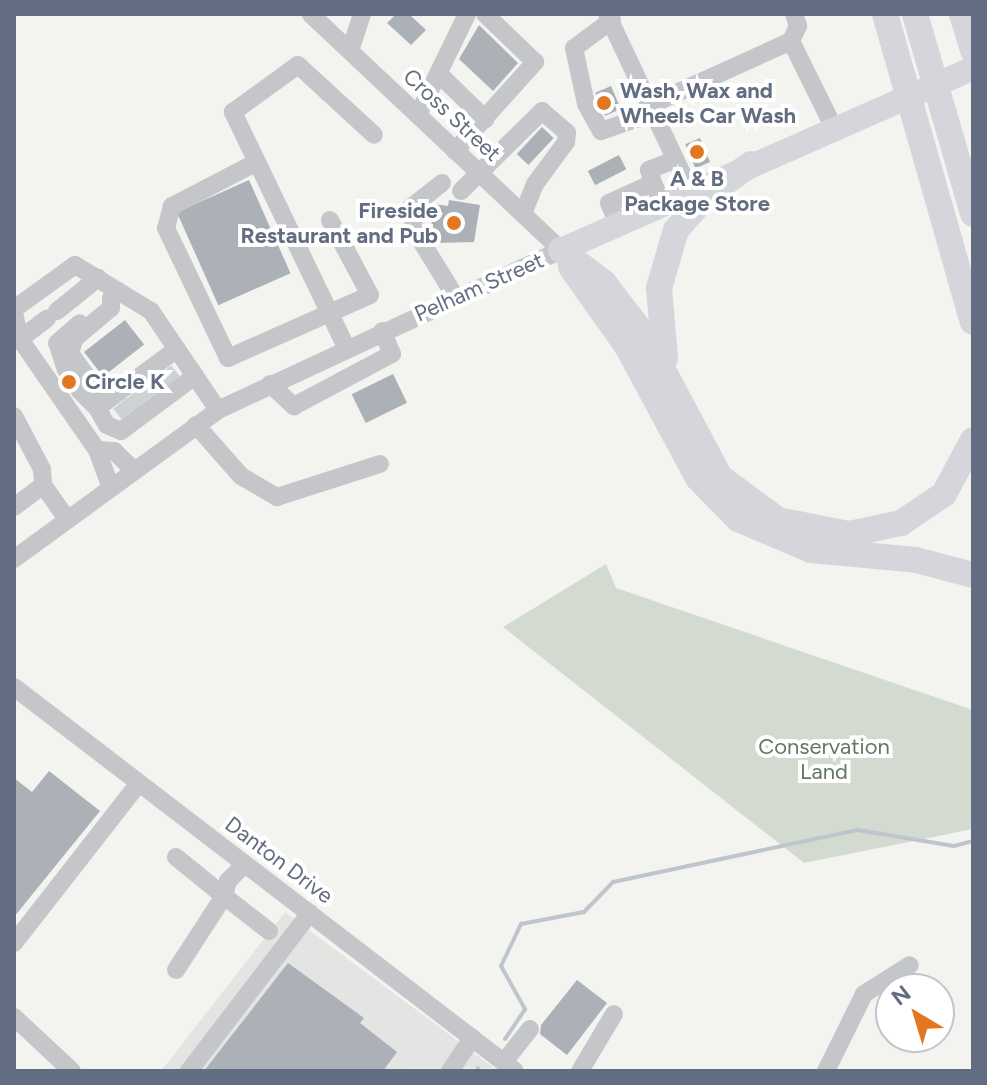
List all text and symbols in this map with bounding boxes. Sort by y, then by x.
street label: Cross Street [398,63,506,167]
place label: Wash, Wax and Wheels Car Wash [620,77,796,128]
marker: Wash, Wax and Wheels Car Wash [595,94,613,112]
marker: A & B Package Store [688,143,706,161]
place label: A & B Package Store [624,165,770,216]
place label: Fireside Restaurant and Pub [240,197,438,248]
marker: Fireside Restaurant and Pub [445,214,463,232]
street label: Pelham Street [410,247,548,327]
place label: Circle K [85,369,165,395]
marker: Circle K [60,373,78,391]
park label: Conservation Land [758,733,890,784]
street label: Danton Drive [220,811,338,909]
north arrow [875,973,955,1053]
text: N [886,979,916,1011]

